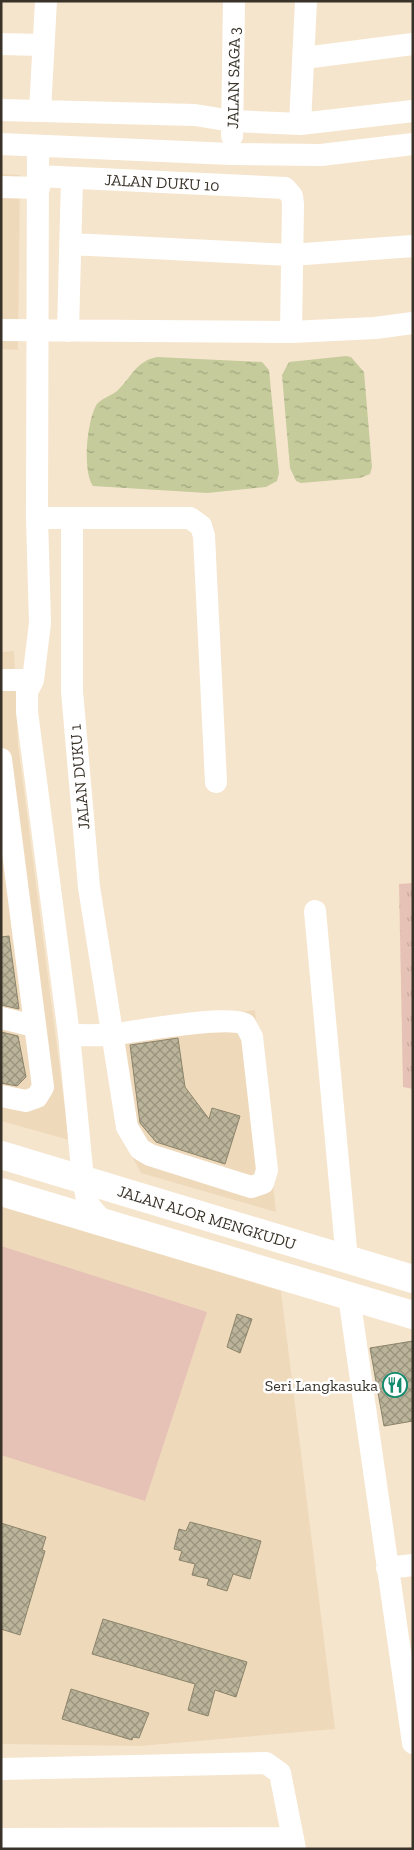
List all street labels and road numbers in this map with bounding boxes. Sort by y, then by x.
street label: JALAN SAGA 3 [223,27,244,129]
street label: JALAN DUKU 10 [104,170,220,195]
street label: JALAN DUKU 1 [65,723,94,830]
street label: JALAN ALOR MENGKUDU [115,1181,298,1254]

